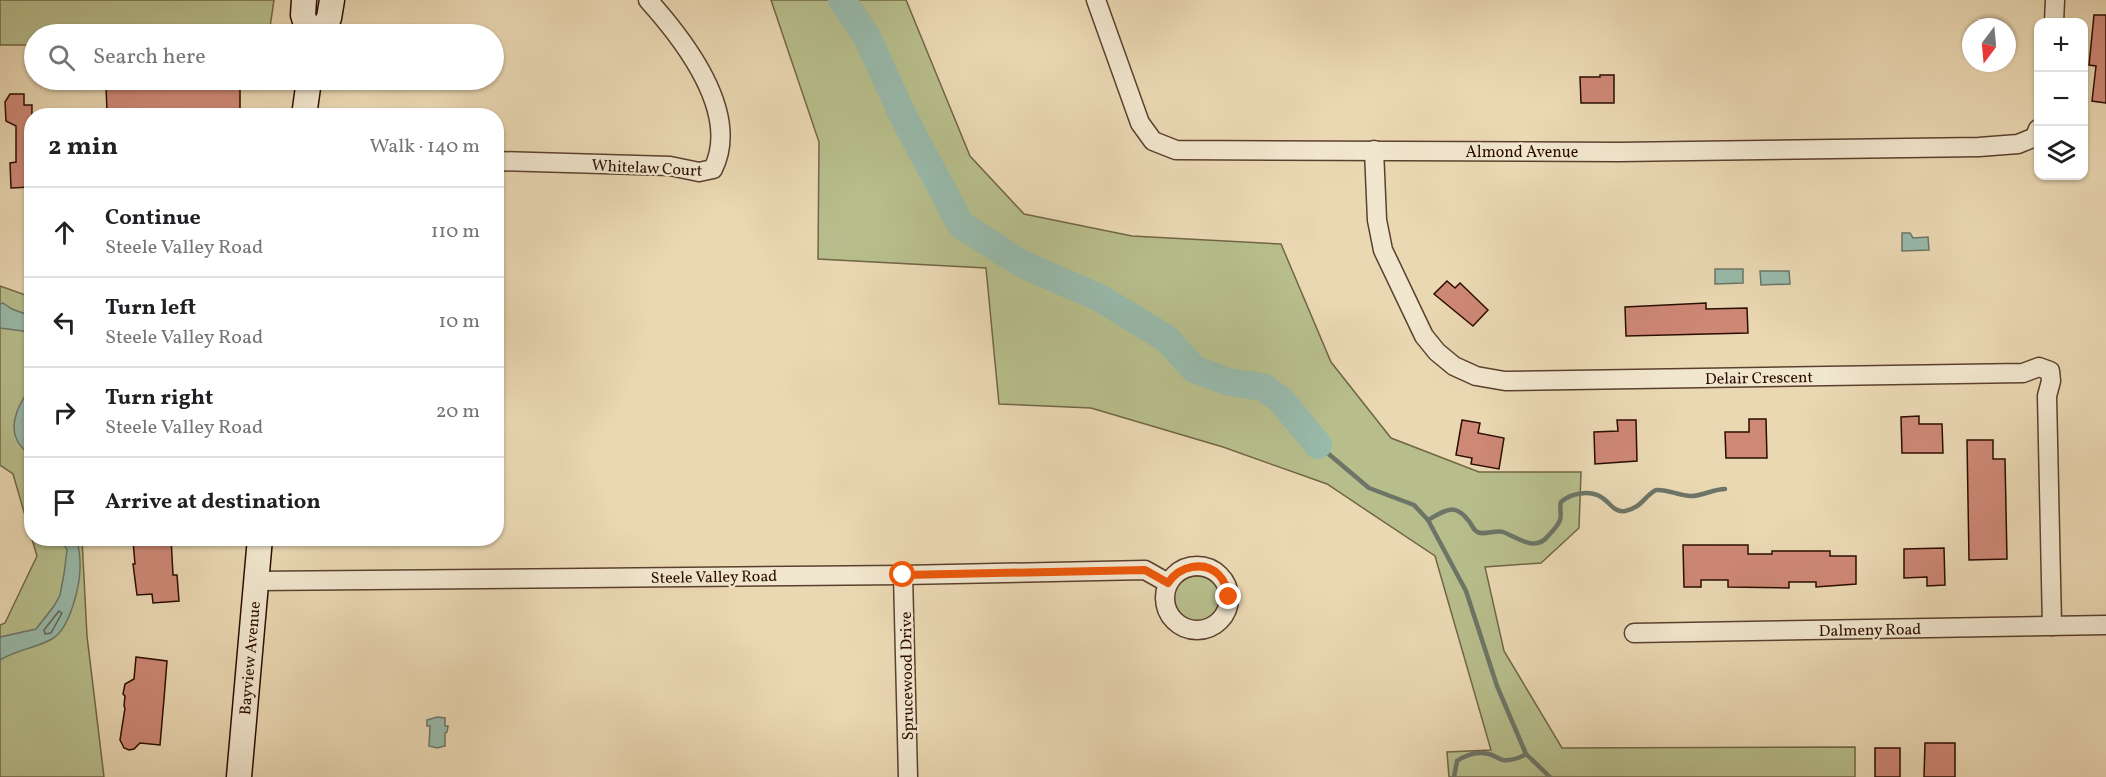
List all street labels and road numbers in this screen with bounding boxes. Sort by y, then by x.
street label: Almond Avenue [1466,142,1578,164]
street label: Whitelaw Court [591,155,703,183]
street label: Delair Crescent [1705,367,1814,391]
street label: Steele Valley Road [651,566,777,590]
street label: Bayview Avenue [235,600,267,716]
street label: Sprucewood Drive [896,611,920,741]
street label: Dalmeny Road [1819,619,1922,643]

